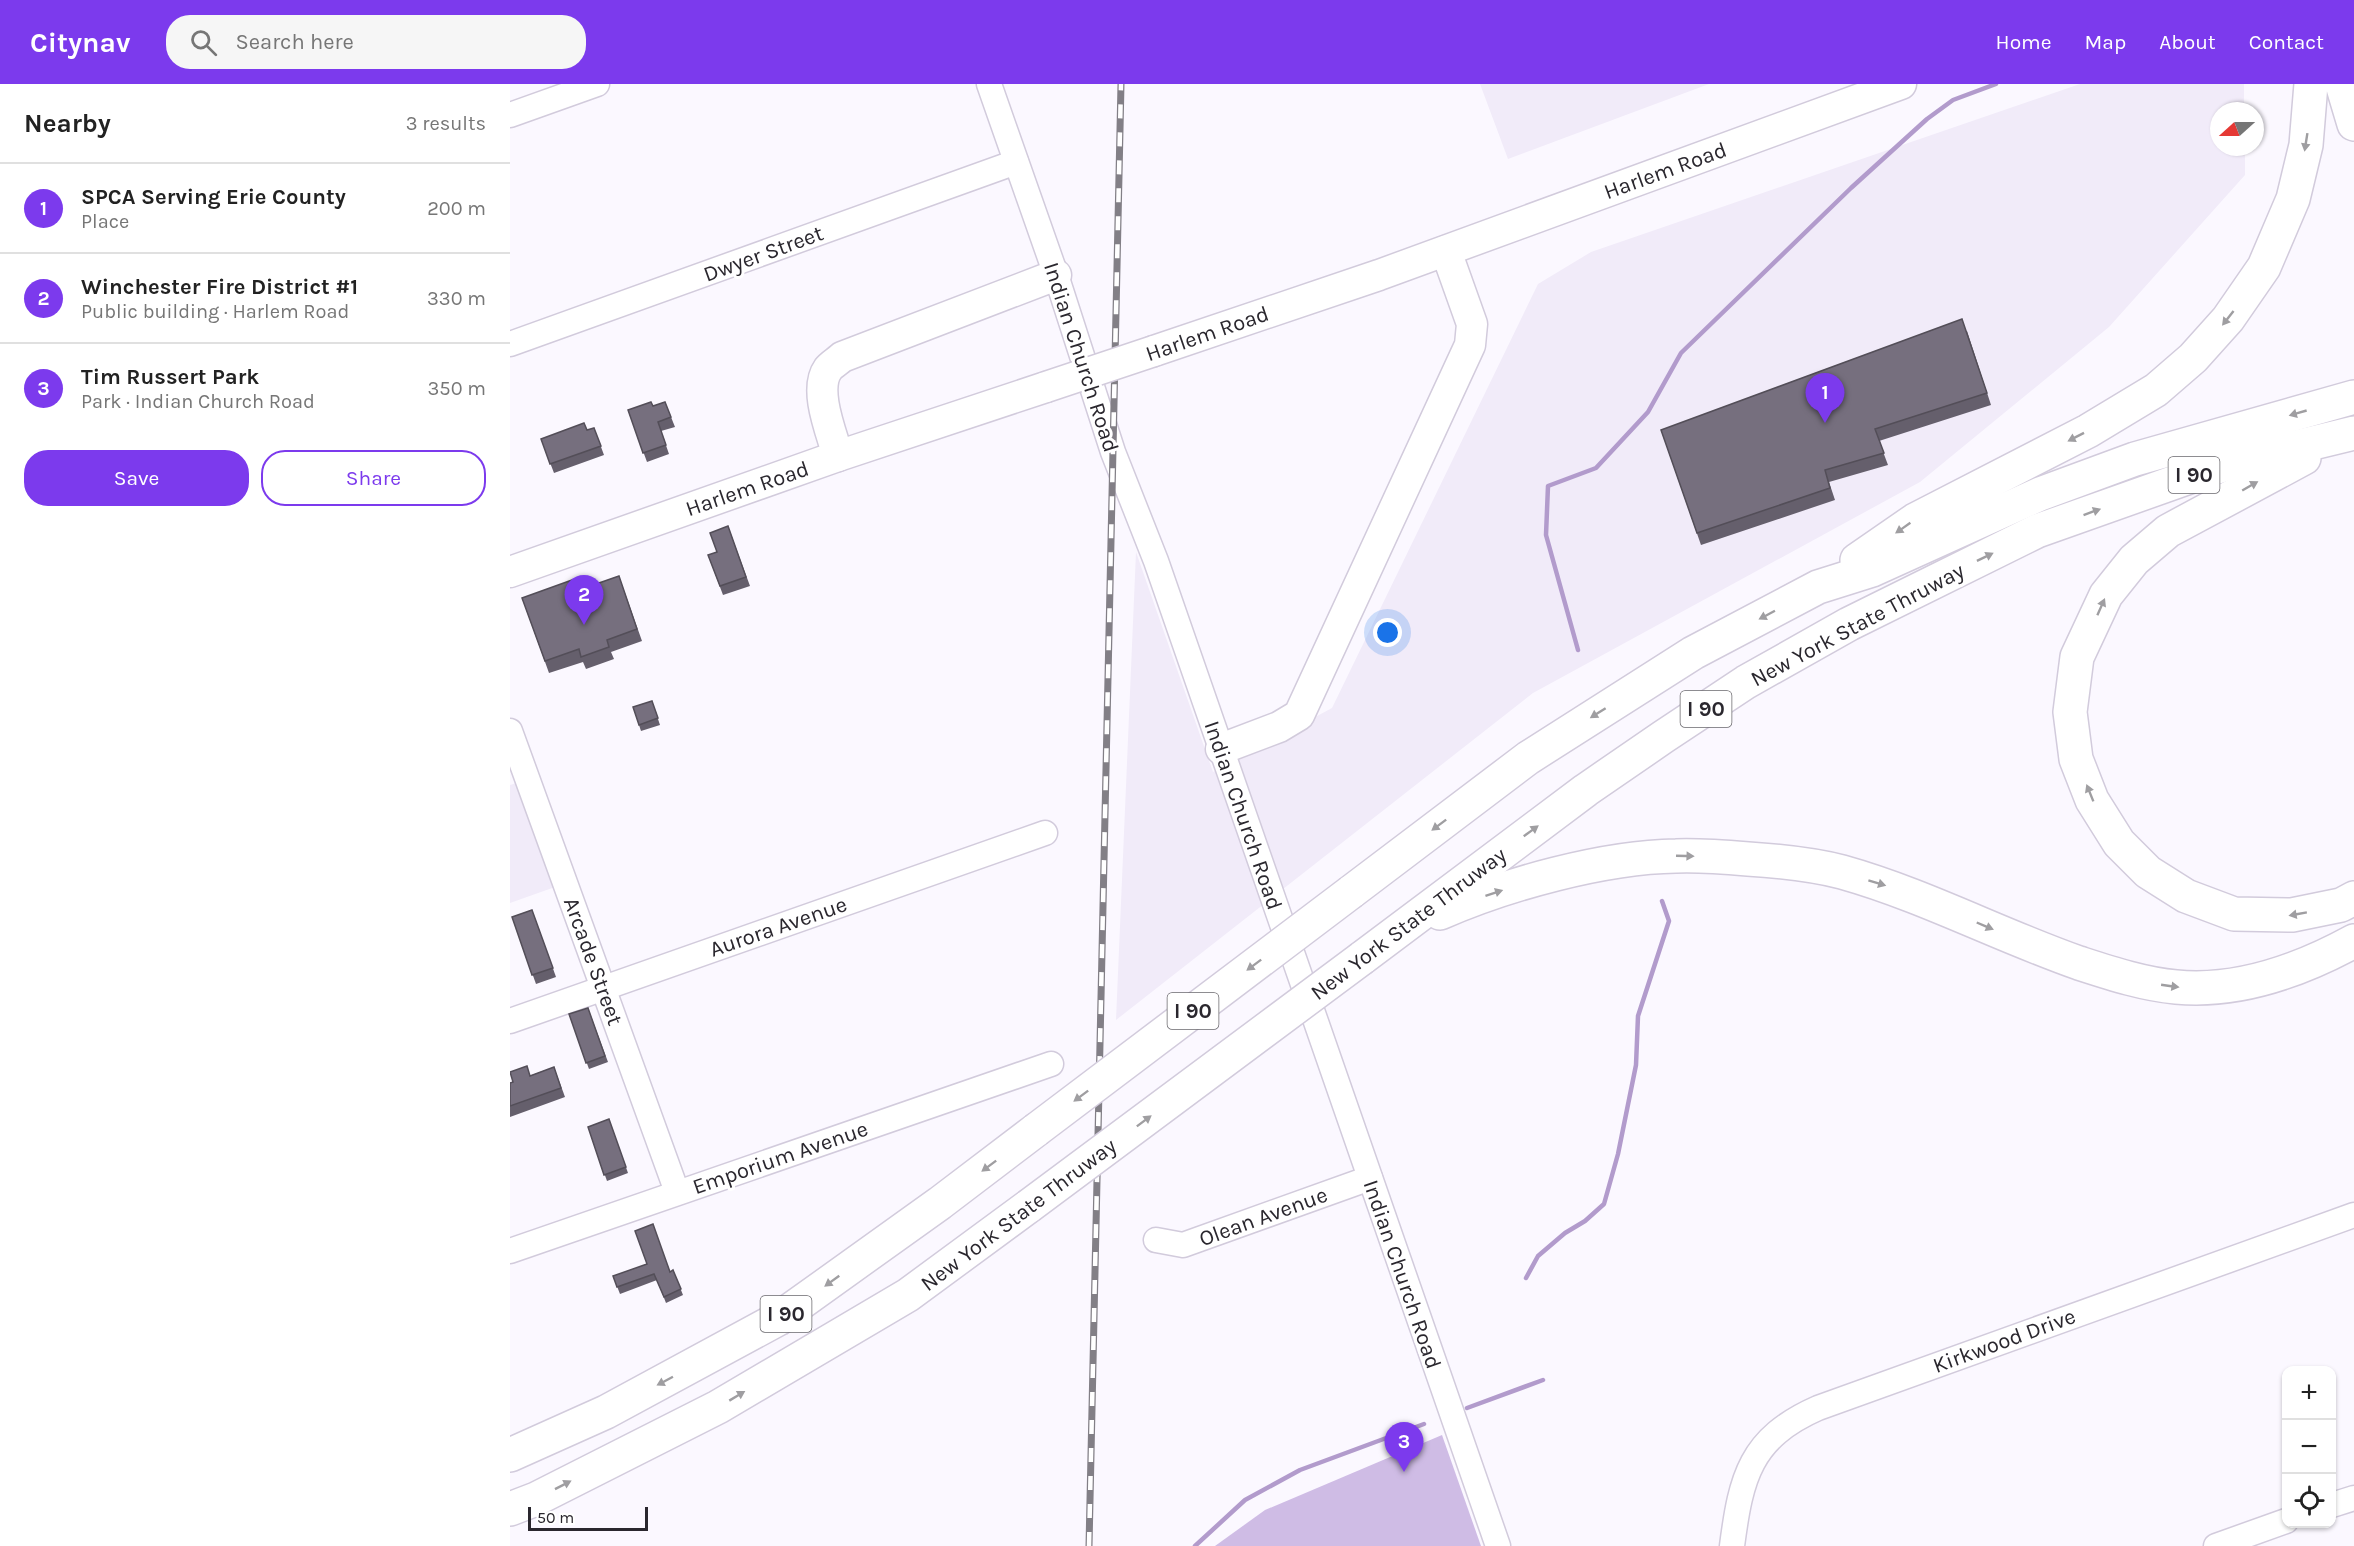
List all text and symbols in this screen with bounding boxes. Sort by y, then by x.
search box [166,15,586,69]
text: Citynav [30,26,130,59]
icon: search [187,26,220,59]
text: Search here [235,29,354,55]
text: Home [1996,30,2052,54]
text: Map [2085,30,2126,54]
text: About [2159,30,2216,54]
text: Contact [2249,30,2324,54]
north arrow [2210,102,2264,156]
text: Nearby [24,108,111,139]
text: 3 results [406,112,486,135]
one-way arrow [2301,133,2310,152]
street label: Harlem Road [1600,137,1730,205]
text: SPCA Serving Erie County [81,184,346,210]
text: 1 [40,197,47,220]
text: 200 m [427,197,486,220]
text: Place [81,210,129,233]
street label: Dwyer Street [700,220,827,288]
street label: Indian Church Road [1038,259,1124,456]
text: Winchester Fire District #1 [81,274,358,300]
text: 2 [37,287,50,310]
text: 330 m [427,287,486,310]
text: Public building · Harlem Road [81,300,349,323]
street label: Harlem Road [1142,301,1272,367]
one-way arrow [2221,310,2234,326]
text: Tim Russert Park [81,364,259,390]
pin: 1 [1806,374,1844,423]
text: 3 [37,377,50,400]
text: 350 m [428,377,486,400]
text: Park · Indian Church Road [81,390,315,413]
one-way arrow [2289,409,2307,418]
one-way arrow [2067,432,2084,442]
button: Save [24,450,249,506]
button: Share [261,450,486,506]
street label: Harlem Road [682,456,812,522]
road number: I 90 [2168,457,2220,493]
one-way arrow [2242,481,2258,492]
one-way arrow [2083,506,2101,516]
one-way arrow [1896,522,1912,534]
one-way arrow [1976,552,1993,562]
street label: New York State Thruway [1746,558,1969,692]
pin: 2 [564,576,604,625]
one-way arrow [2097,598,2106,615]
one-way arrow [1758,610,1775,619]
your location [1373,618,1402,647]
road number: I 90 [1680,691,1732,727]
one-way arrow [1590,708,1607,719]
street label: Indian Church Road [1199,717,1288,913]
one-way arrow [2084,783,2094,801]
one-way arrow [1431,819,1447,831]
one-way arrow [1524,825,1539,837]
street label: New York State Thruway [1306,842,1511,1006]
one-way arrow [1675,851,1694,861]
one-way arrow [1868,879,1886,888]
one-way arrow [1485,888,1503,897]
street label: Aurora Avenue [706,891,850,963]
street label: Arcade Street [558,894,628,1029]
one-way arrow [2288,909,2307,918]
one-way arrow [1976,922,1994,931]
one-way arrow [1246,959,1261,971]
one-way arrow [2160,981,2179,990]
road number: I 90 [1168,993,1218,1029]
one-way arrow [1074,1089,1089,1101]
one-way arrow [1135,1115,1151,1127]
street label: Emporium Avenue [689,1116,871,1200]
street label: New York State Thruway [916,1133,1121,1297]
one-way arrow [981,1159,997,1172]
street label: Indian Church Road [1358,1176,1447,1372]
street label: Olean Avenue [1196,1182,1331,1252]
one-way arrow [824,1275,840,1287]
road number: I 90 [760,1296,812,1332]
street label: Kirkwood Drive [1929,1303,2079,1379]
map controls [2282,1366,2336,1528]
button: + [2282,1366,2336,1420]
one-way arrow [656,1376,673,1386]
one-way arrow [729,1391,746,1401]
button: − [2282,1420,2336,1474]
pin: 3 [1384,1422,1424,1472]
button: locate [2282,1474,2336,1528]
one-way arrow [555,1480,572,1490]
scale bar [528,1504,648,1532]
text: 50 m [537,1508,574,1527]

